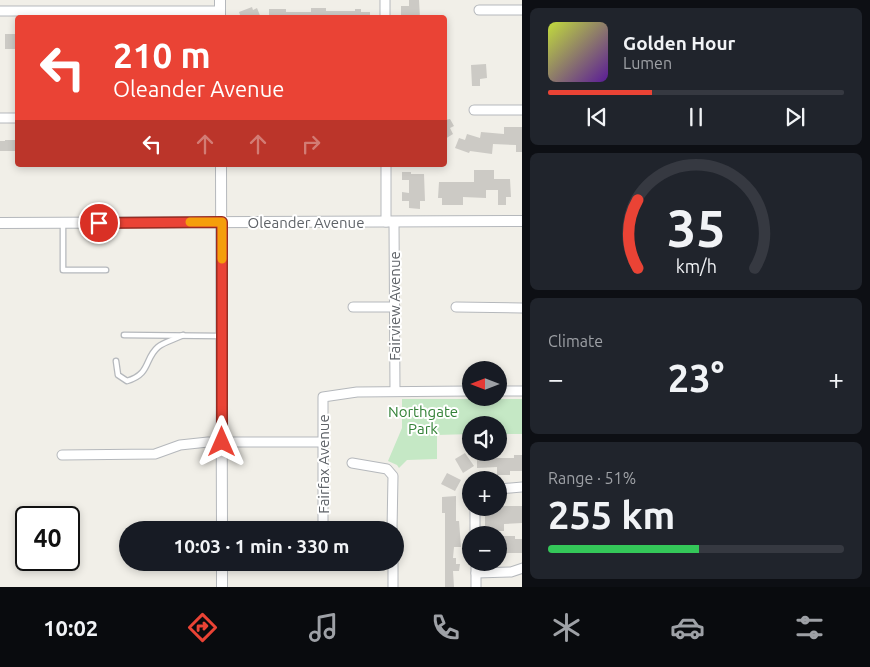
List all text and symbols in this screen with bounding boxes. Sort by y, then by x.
text: Golden Hour [623,32,735,54]
icon: left [30,35,95,100]
text: 210 m [113,35,211,75]
text: Lumen [623,54,672,72]
text: Oleander Avenue [113,76,284,101]
icon: previous [583,103,611,131]
icon: pause [682,103,710,131]
icon: next [781,103,809,131]
icon: left [138,130,166,158]
icon: ahead [191,130,219,158]
icon: ahead [244,130,272,158]
icon: right [297,130,325,158]
text: 35 [667,199,725,257]
pin [78,202,120,244]
icon: arrive [85,209,113,237]
street label: Oleander Avenue [248,214,364,231]
street label: Fairview Avenue [386,251,403,361]
text: km/h [675,256,717,276]
text: Climate [548,332,603,350]
text: 23° [668,357,724,399]
north arrow [462,361,508,406]
map controls [462,361,507,571]
text: − [548,363,564,394]
text: + [828,363,844,394]
park label: Northgate Park [388,403,458,437]
street label: Fairfax Avenue [315,414,332,514]
position arrow [195,415,247,467]
button: sound [462,416,507,461]
text: Range · 51% [548,469,636,487]
button: + [462,471,507,516]
text: 255 km [548,494,675,536]
speed limit sign: 40 [15,506,80,571]
button: − [462,526,507,571]
text: 10:03 · 1 min · 330 m [174,535,349,557]
icon: directions [185,610,220,645]
icon: music [306,610,341,645]
icon: phone [428,610,463,645]
icon: climate [549,610,584,645]
icon: car [670,610,705,645]
icon: filters [792,610,827,645]
text: 10:02 [43,615,98,640]

